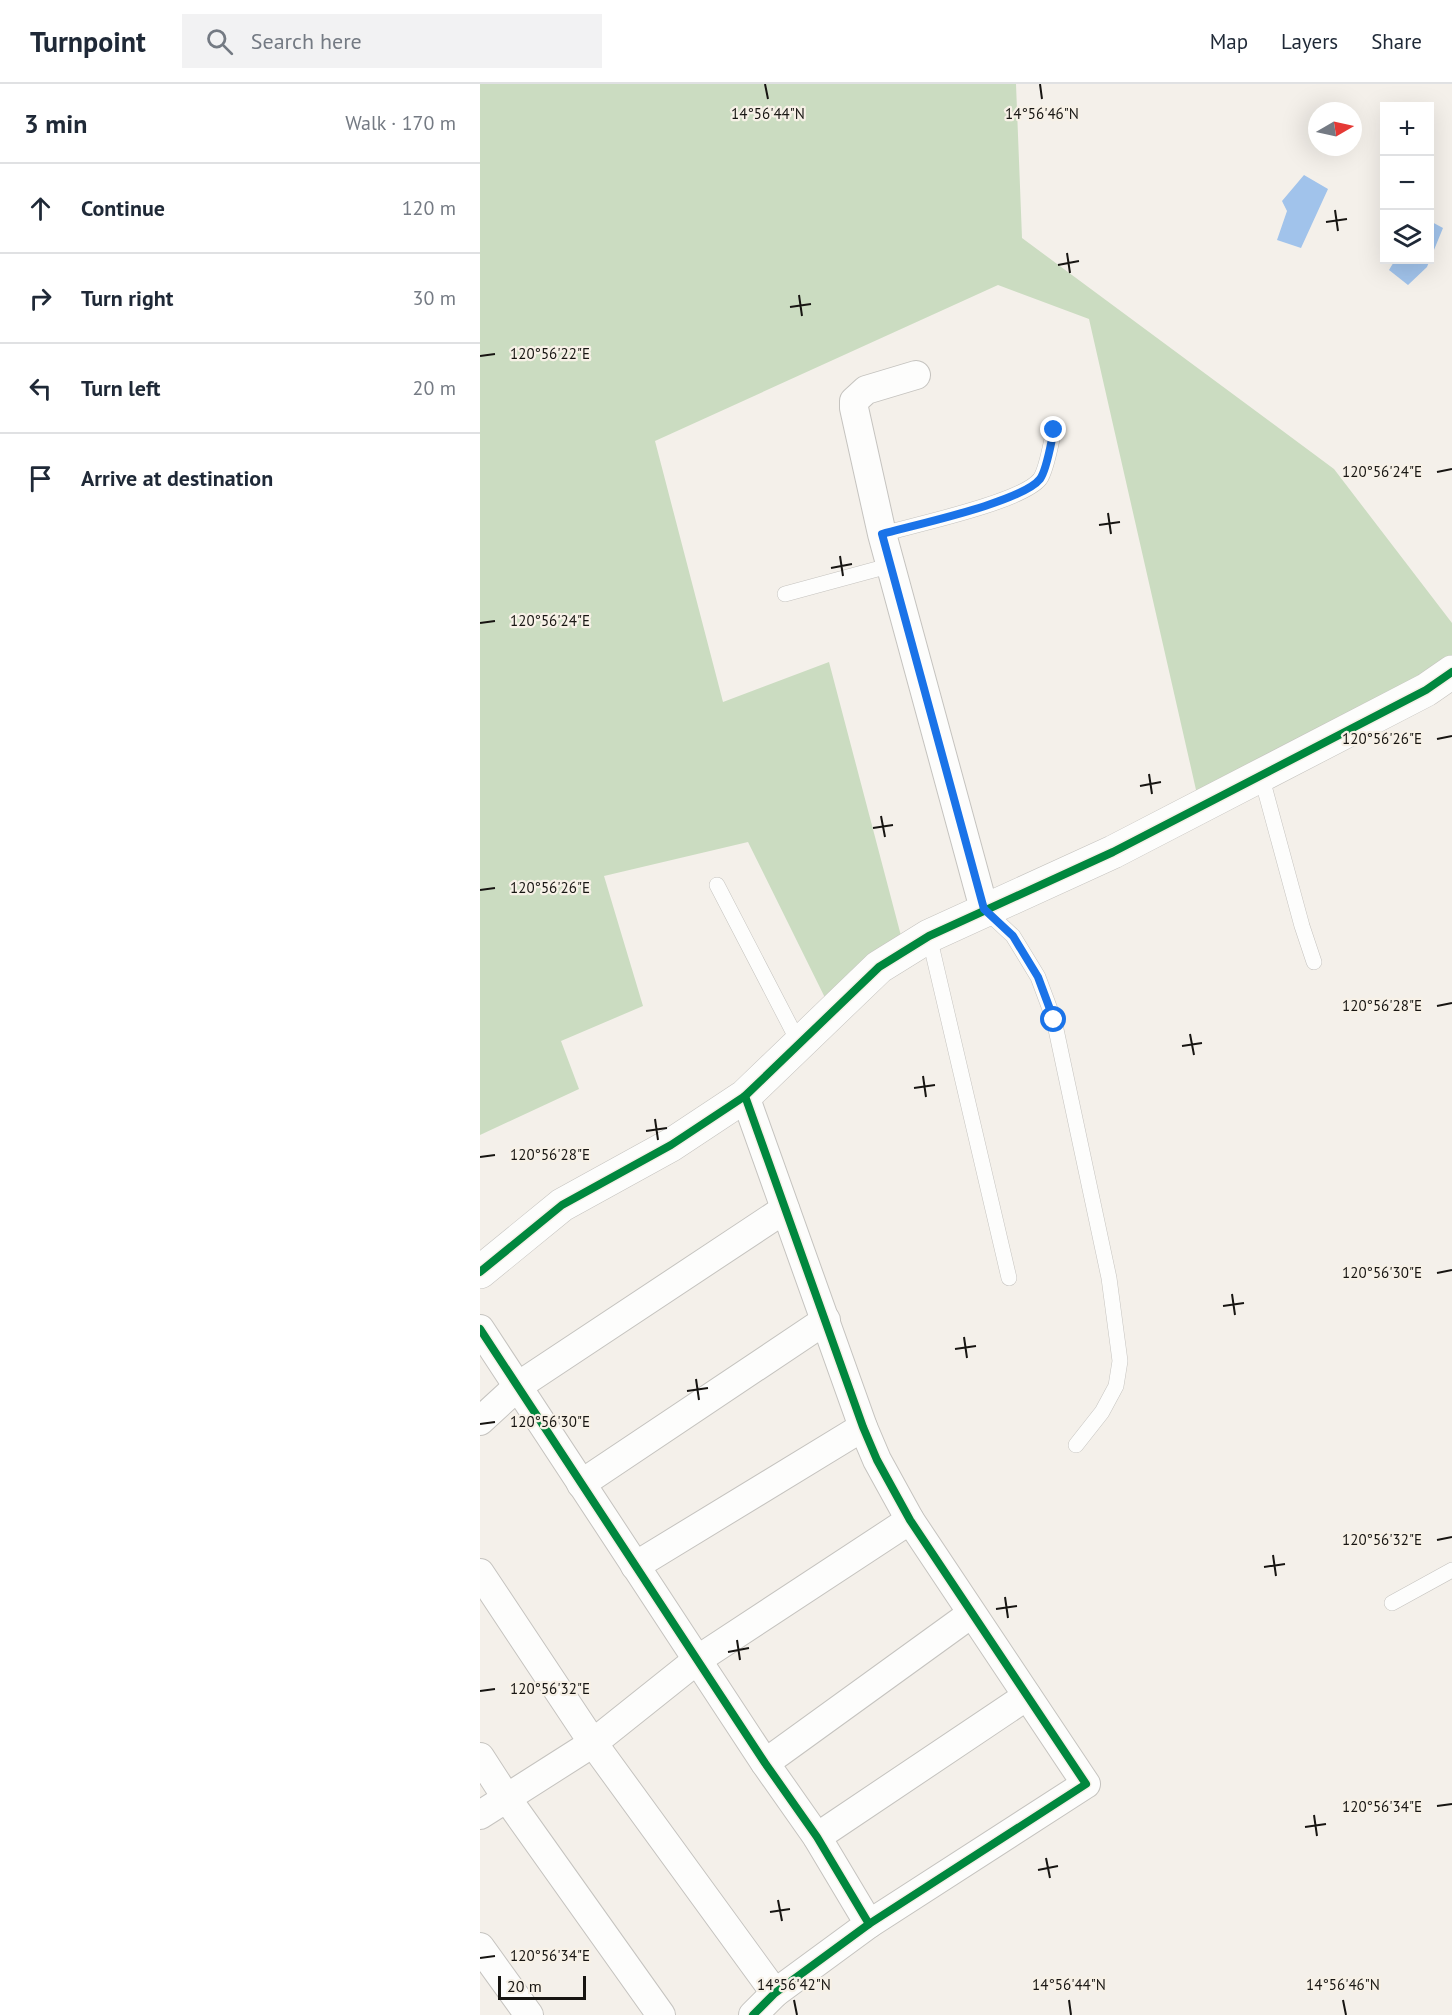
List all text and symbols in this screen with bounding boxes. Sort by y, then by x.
search box [182,14,602,68]
text: Turnpoint [30,23,146,60]
icon: search [203,25,236,58]
text: Search here [251,27,362,55]
text: Map [1210,28,1248,55]
text: Layers [1281,28,1338,55]
text: Share [1371,28,1422,55]
north arrow [1308,102,1362,156]
map controls [1380,102,1434,264]
button: + [1380,102,1434,156]
text: 14°56'44"N [731,104,805,123]
text: 14°56'46"N [1005,104,1079,123]
text: 3 min [24,107,87,140]
text: Walk · 170 m [345,110,456,136]
button: − [1380,156,1434,210]
icon: ahead [24,192,57,225]
text: Continue [81,194,165,222]
text: 120 m [402,195,456,221]
button: layers [1380,210,1434,264]
icon: right [24,282,57,315]
text: Turn right [81,284,173,312]
text: 30 m [413,285,456,311]
text: 120°56'22"E [510,344,590,363]
icon: left [24,372,57,405]
text: Turn left [81,374,161,402]
text: 20 m [413,375,456,401]
route end [1040,416,1066,442]
icon: arrive [24,462,57,495]
text: 120°56'24"E [1342,462,1422,481]
text: Arrive at destination [81,464,273,492]
text: 120°56'24"E [510,611,590,630]
text: 120°56'26"E [1342,729,1422,748]
text: 120°56'26"E [510,878,590,897]
text: 120°56'28"E [1342,996,1422,1015]
route start [1040,1006,1066,1032]
text: 120°56'28"E [510,1145,590,1164]
text: 120°56'30"E [1342,1263,1422,1282]
text: 120°56'30"E [510,1412,590,1431]
text: 120°56'32"E [1342,1530,1422,1549]
text: 120°56'32"E [510,1679,590,1698]
text: 120°56'34"E [1342,1797,1422,1816]
text: 120°56'34"E [510,1946,590,1965]
scale bar [498,1973,586,2000]
text: 14°56'42"N [757,1975,831,1994]
text: 14°56'44"N [1032,1975,1106,1994]
text: 14°56'46"N [1306,1975,1380,1994]
text: 20 m [507,1976,542,1996]

